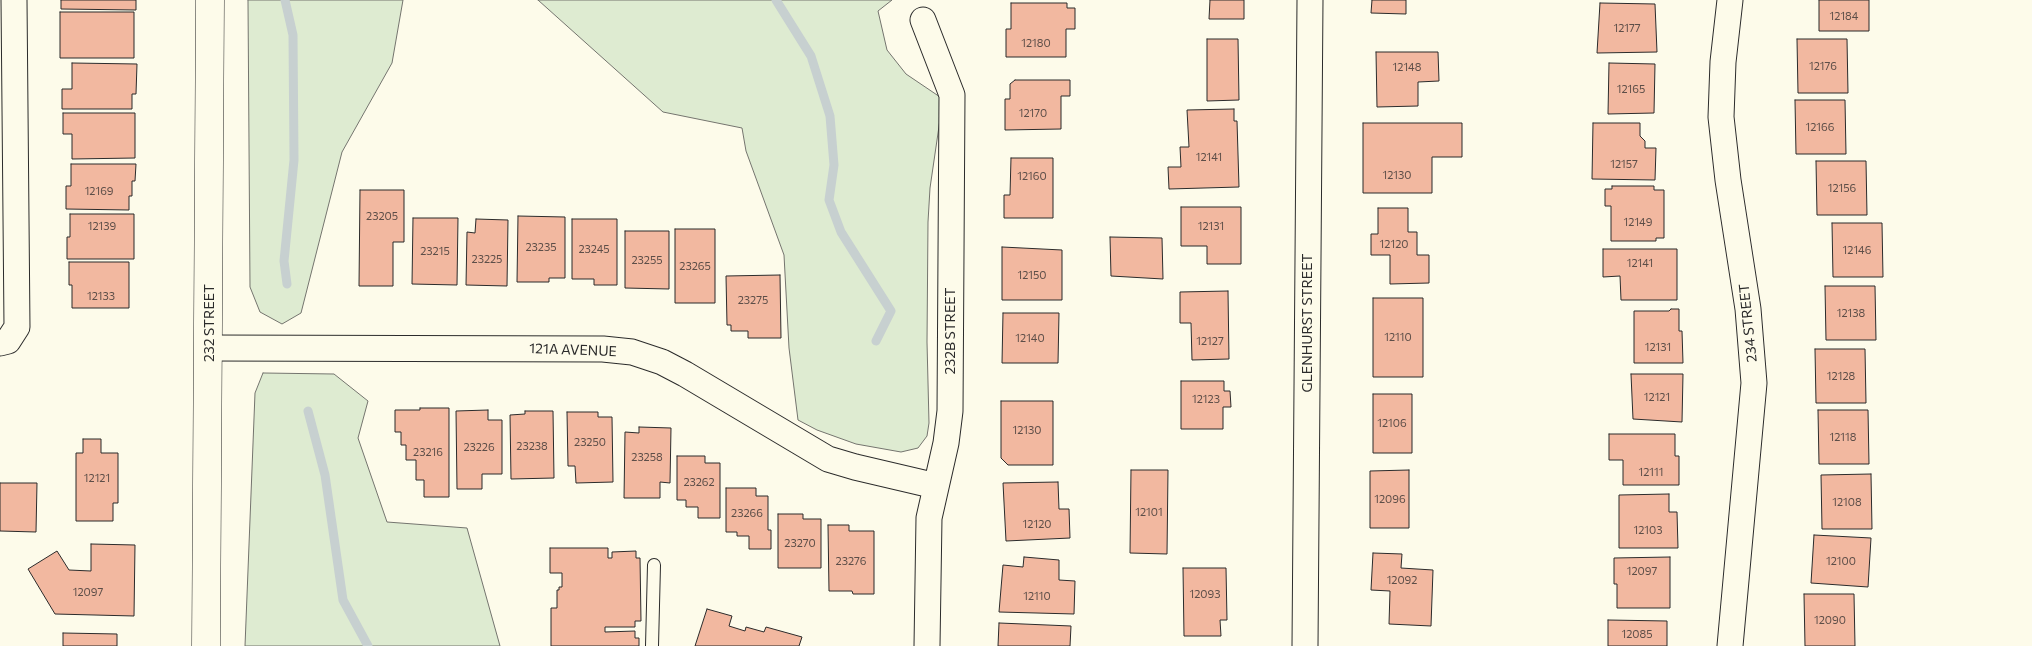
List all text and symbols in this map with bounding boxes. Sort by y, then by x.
house number: 12184 [1830,9,1858,23]
house number: 12177 [1613,21,1641,35]
house number: 12180 [1021,36,1051,50]
house number: 12176 [1809,59,1837,73]
house number: 12148 [1393,60,1421,74]
house number: 12165 [1617,82,1645,96]
house number: 12170 [1019,106,1047,120]
house number: 12166 [1806,120,1834,134]
house number: 12141 [1196,150,1222,164]
house number: 12157 [1610,157,1638,171]
house number: 12130 [1383,168,1411,182]
house number: 12160 [1017,169,1047,183]
house number: 12156 [1828,181,1856,195]
house number: 12169 [85,184,113,198]
house number: 23205 [366,209,398,223]
house number: 12149 [1624,215,1652,229]
house number: 12139 [88,219,116,233]
house number: 12131 [1198,219,1224,233]
house number: 12120 [1380,237,1408,251]
house number: 23235 [525,240,557,254]
house number: 23245 [578,242,610,256]
house number: 12146 [1843,243,1871,257]
house number: 23215 [420,244,450,258]
house number: 23225 [472,252,502,266]
house number: 23255 [631,253,663,267]
street label: GLENHURST STREET [1299,254,1315,392]
house number: 12141 [1627,256,1653,270]
house number: 23265 [679,259,711,273]
house number: 12150 [1017,268,1047,282]
street label: 234 STREET [1736,283,1760,363]
street label: 232 STREET [201,284,217,362]
street label: 232B STREET [942,287,958,375]
house number: 12133 [87,289,115,303]
house number: 23275 [738,293,768,307]
house number: 12138 [1837,306,1865,320]
house number: 12110 [1384,330,1412,344]
house number: 12140 [1015,331,1045,345]
house number: 12127 [1196,334,1224,348]
street label: 121A AVENUE [529,340,617,360]
house number: 12131 [1645,340,1671,354]
house number: 12128 [1827,369,1855,383]
house number: 12121 [1644,390,1670,404]
house number: 12123 [1192,392,1220,406]
house number: 12106 [1377,416,1407,430]
house number: 12130 [1013,423,1041,437]
house number: 12118 [1830,430,1856,444]
house number: 23250 [574,435,606,449]
house number: 23238 [516,439,548,453]
house number: 23226 [463,440,495,454]
house number: 23216 [413,445,443,459]
house number: 23258 [631,450,663,464]
house number: 12111 [1639,465,1663,479]
house number: 12121 [84,471,110,485]
house number: 23262 [683,475,715,489]
house number: 12096 [1374,492,1406,506]
house number: 12108 [1832,495,1862,509]
house number: 12101 [1135,505,1163,519]
house number: 23266 [731,506,763,520]
house number: 12120 [1023,517,1051,531]
house number: 12103 [1634,523,1662,537]
house number: 23270 [784,536,816,550]
house number: 23276 [836,554,866,568]
house number: 12100 [1826,554,1856,568]
house number: 12097 [1627,564,1657,578]
house number: 12092 [1387,573,1417,587]
house number: 12097 [73,585,103,599]
house number: 12093 [1190,587,1220,601]
house number: 12110 [1023,589,1051,603]
house number: 12090 [1814,613,1846,627]
house number: 12085 [1622,627,1652,641]

